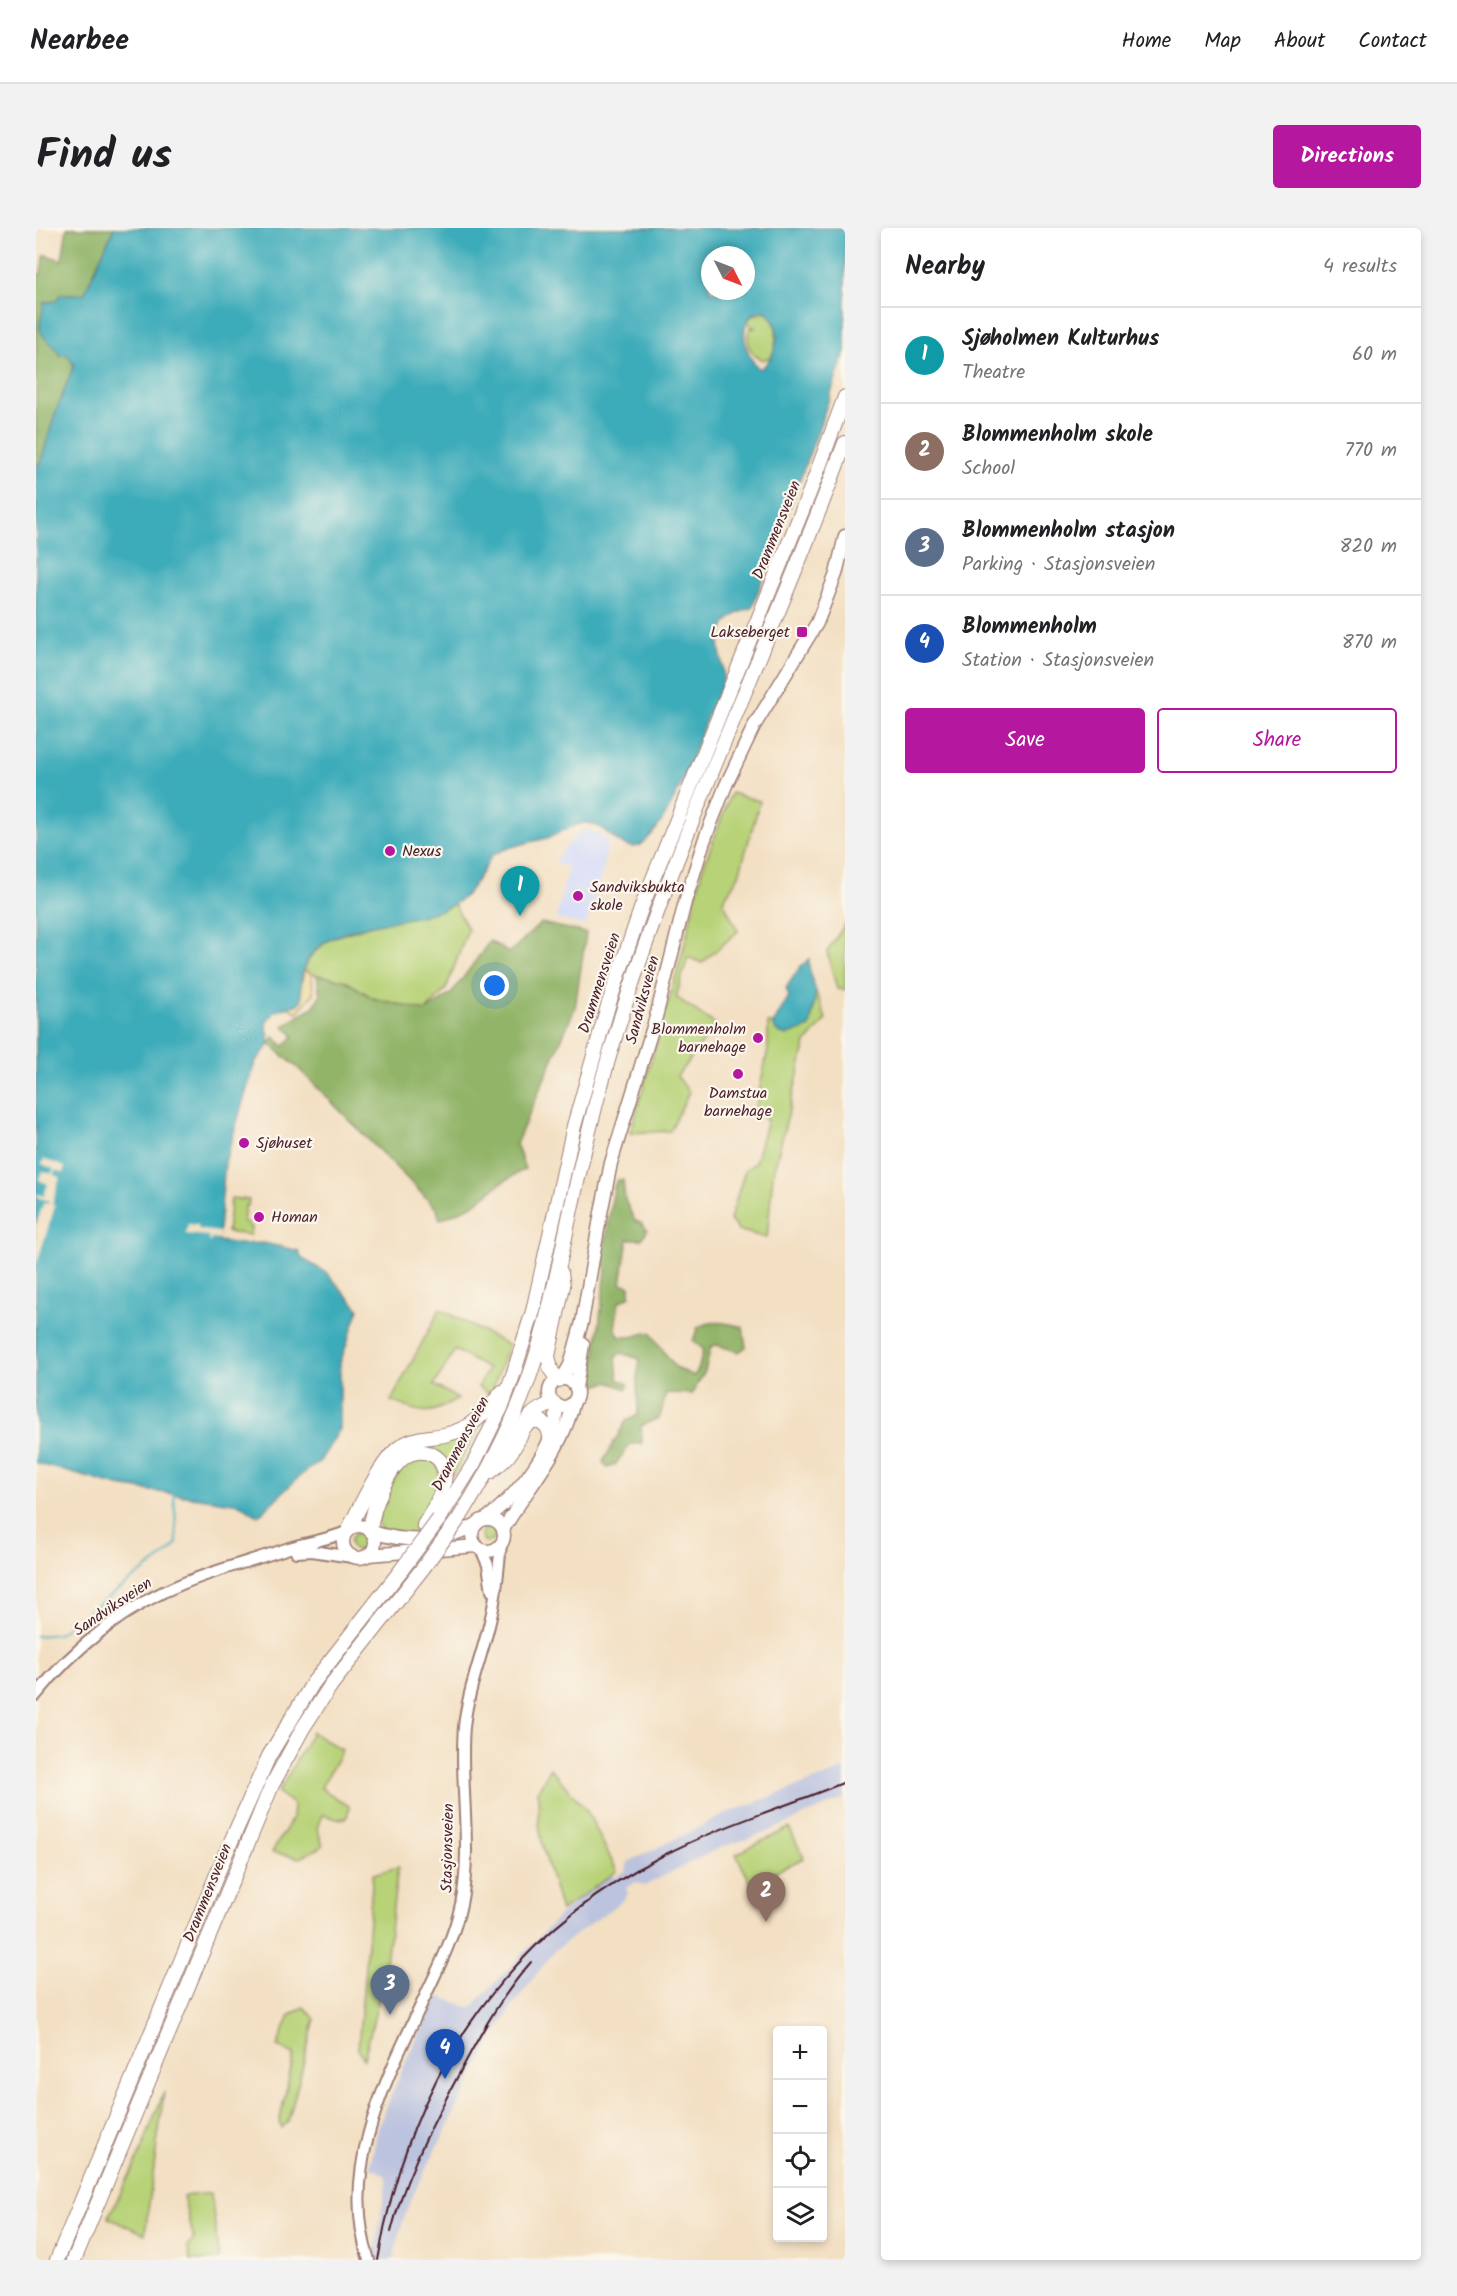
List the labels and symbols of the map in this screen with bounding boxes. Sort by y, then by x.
north arrow [701,246,755,300]
street label: Drammensveien [746,477,808,583]
place label: Lakseberget [710,620,791,645]
marker: Lakseberget [795,625,809,639]
place label: Nexus [402,839,442,864]
marker: Nexus [383,844,397,858]
pin: 1 [500,866,540,916]
place label: Sandviksbukta skole [590,875,685,918]
marker: Sandviksbukta skole [571,889,585,903]
street label: Drammensveien [572,929,628,1037]
street label: Sandviksveien [619,953,667,1047]
your location [480,971,509,1000]
place label: Blommenholm barnehage [651,1017,746,1060]
marker: Blommenholm barnehage [751,1031,765,1045]
marker: Damstua barnehage [731,1067,745,1081]
place label: Damstua barnehage [704,1081,772,1124]
place label: Sjøhuset [256,1131,313,1156]
marker: Sjøhuset [237,1136,251,1150]
place label: Homan [271,1205,318,1230]
marker: Homan [252,1210,266,1224]
street label: Drammensveien [425,1392,497,1496]
street label: Sandviksveien [68,1571,158,1643]
street label: Stasjonsveien [435,1803,461,1893]
street label: Drammensveien [177,1840,239,1946]
pin: 2 [746,1872,786,1922]
pin: 3 [370,1966,410,2015]
pin: 4 [426,2030,464,2079]

